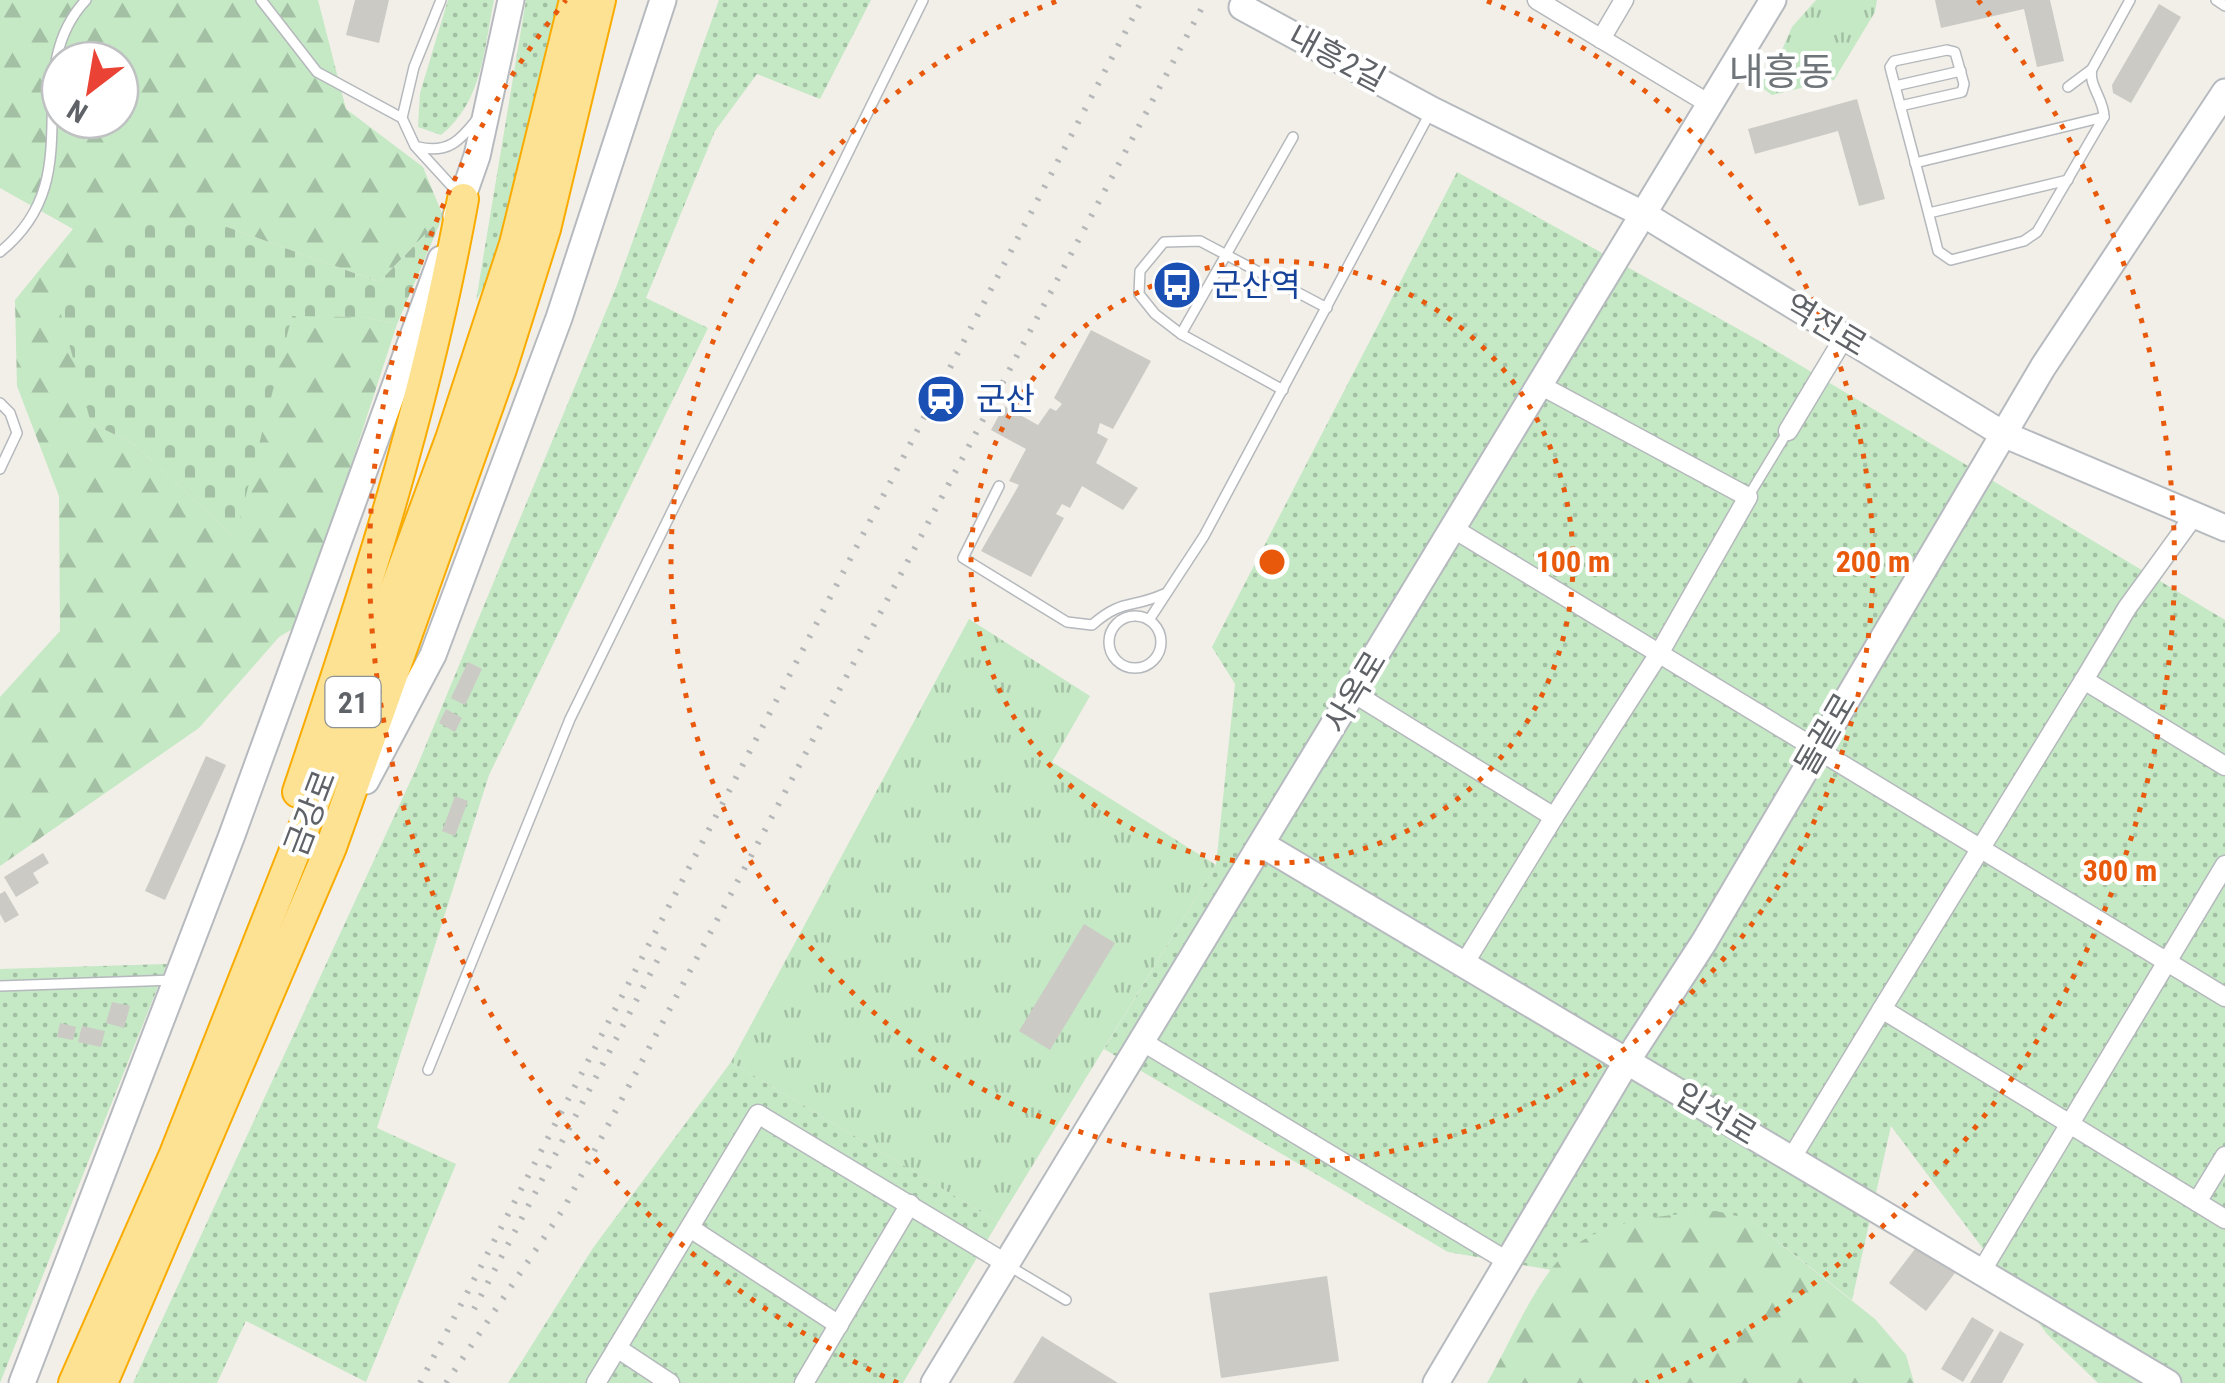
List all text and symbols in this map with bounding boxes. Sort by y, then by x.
street label: 내흥2길 [1282,17,1392,99]
north arrow [40,40,140,140]
district label: 내흥동 [1729,50,1833,94]
text: N [62,92,93,130]
bus stop icon: 군산역 [1151,259,1203,311]
place label: 군산역 [1212,266,1300,304]
street label: 역전로 [1778,286,1874,364]
station icon: 군산 [915,373,967,425]
place label: 군산 [976,380,1035,418]
centre of rings [1254,544,1290,580]
text: 100 m [1536,544,1610,579]
text: 200 m [1836,544,1910,579]
street label: 사옥로 [1316,644,1394,740]
road number: 21 [326,677,380,727]
street label: 돌끝로 [1786,686,1864,782]
street label: 금강로 [276,765,344,861]
text: 300 m [2083,853,2157,888]
street label: 입석로 [1668,1075,1764,1153]

